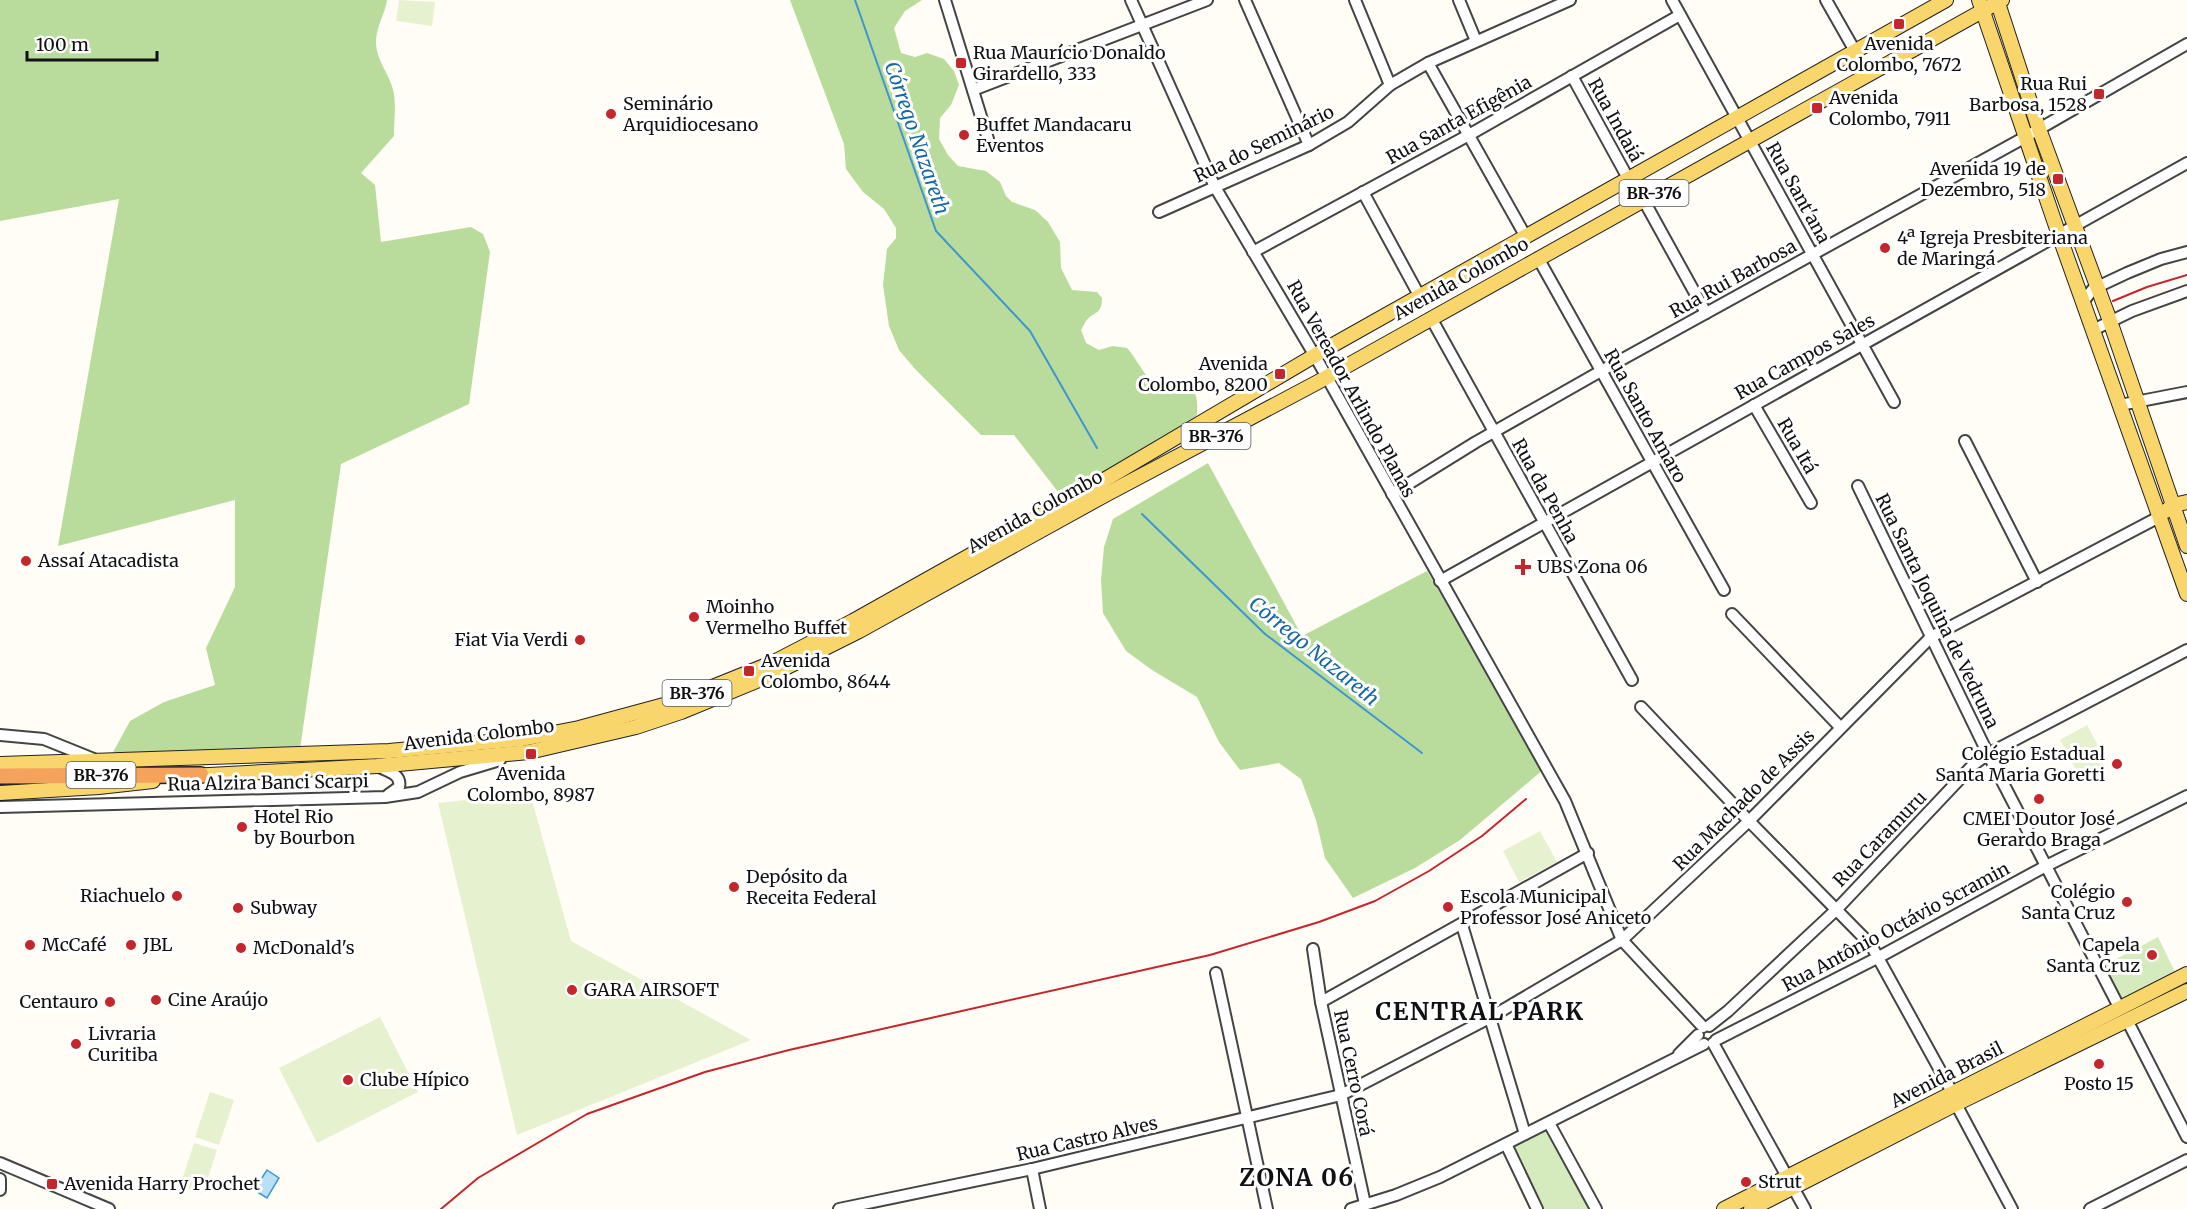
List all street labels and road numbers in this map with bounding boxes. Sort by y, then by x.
street label: Rua Santa Efigênia [1382,70,1536,169]
street label: Rua Indaiá [1583,74,1648,166]
street label: Rua do Seminário [1190,100,1338,187]
street label: Rua Sant'ana [1761,138,1836,248]
road number: BR-376 [1620,180,1688,206]
street label: Avenida Colombo [1388,232,1532,326]
street label: Rua Rui Barbosa [1665,234,1801,323]
street label: Rua Vereador Arlindo Planas [1282,276,1421,502]
street label: Rua Campos Sales [1731,309,1879,405]
street label: Rua Santo Amaro [1599,345,1692,487]
street label: Rua Itá [1772,414,1823,478]
road number: BR-376 [1182,423,1250,449]
street label: Rua da Penha [1507,434,1584,548]
street label: Avenida Colombo [962,465,1106,559]
street label: Rua Santa Joquina de Vedruna [1870,490,2005,732]
road number: BR-376 [662,680,732,706]
street label: Avenida Colombo [402,714,555,755]
street label: Rua Machado de Assis [1668,724,1819,875]
road number: BR-376 [66,762,136,788]
street label: Rua Alzira Banci Scarpi [167,769,369,796]
street label: Rua Caramuru [1828,786,1931,891]
street label: Rua Antônio Octávio Scramin [1778,857,2014,996]
street label: Rua Cerro Corá [1329,1008,1378,1138]
street label: Avenida Brasil [1886,1036,2007,1113]
street label: Rua Castro Alves [1014,1111,1160,1166]

